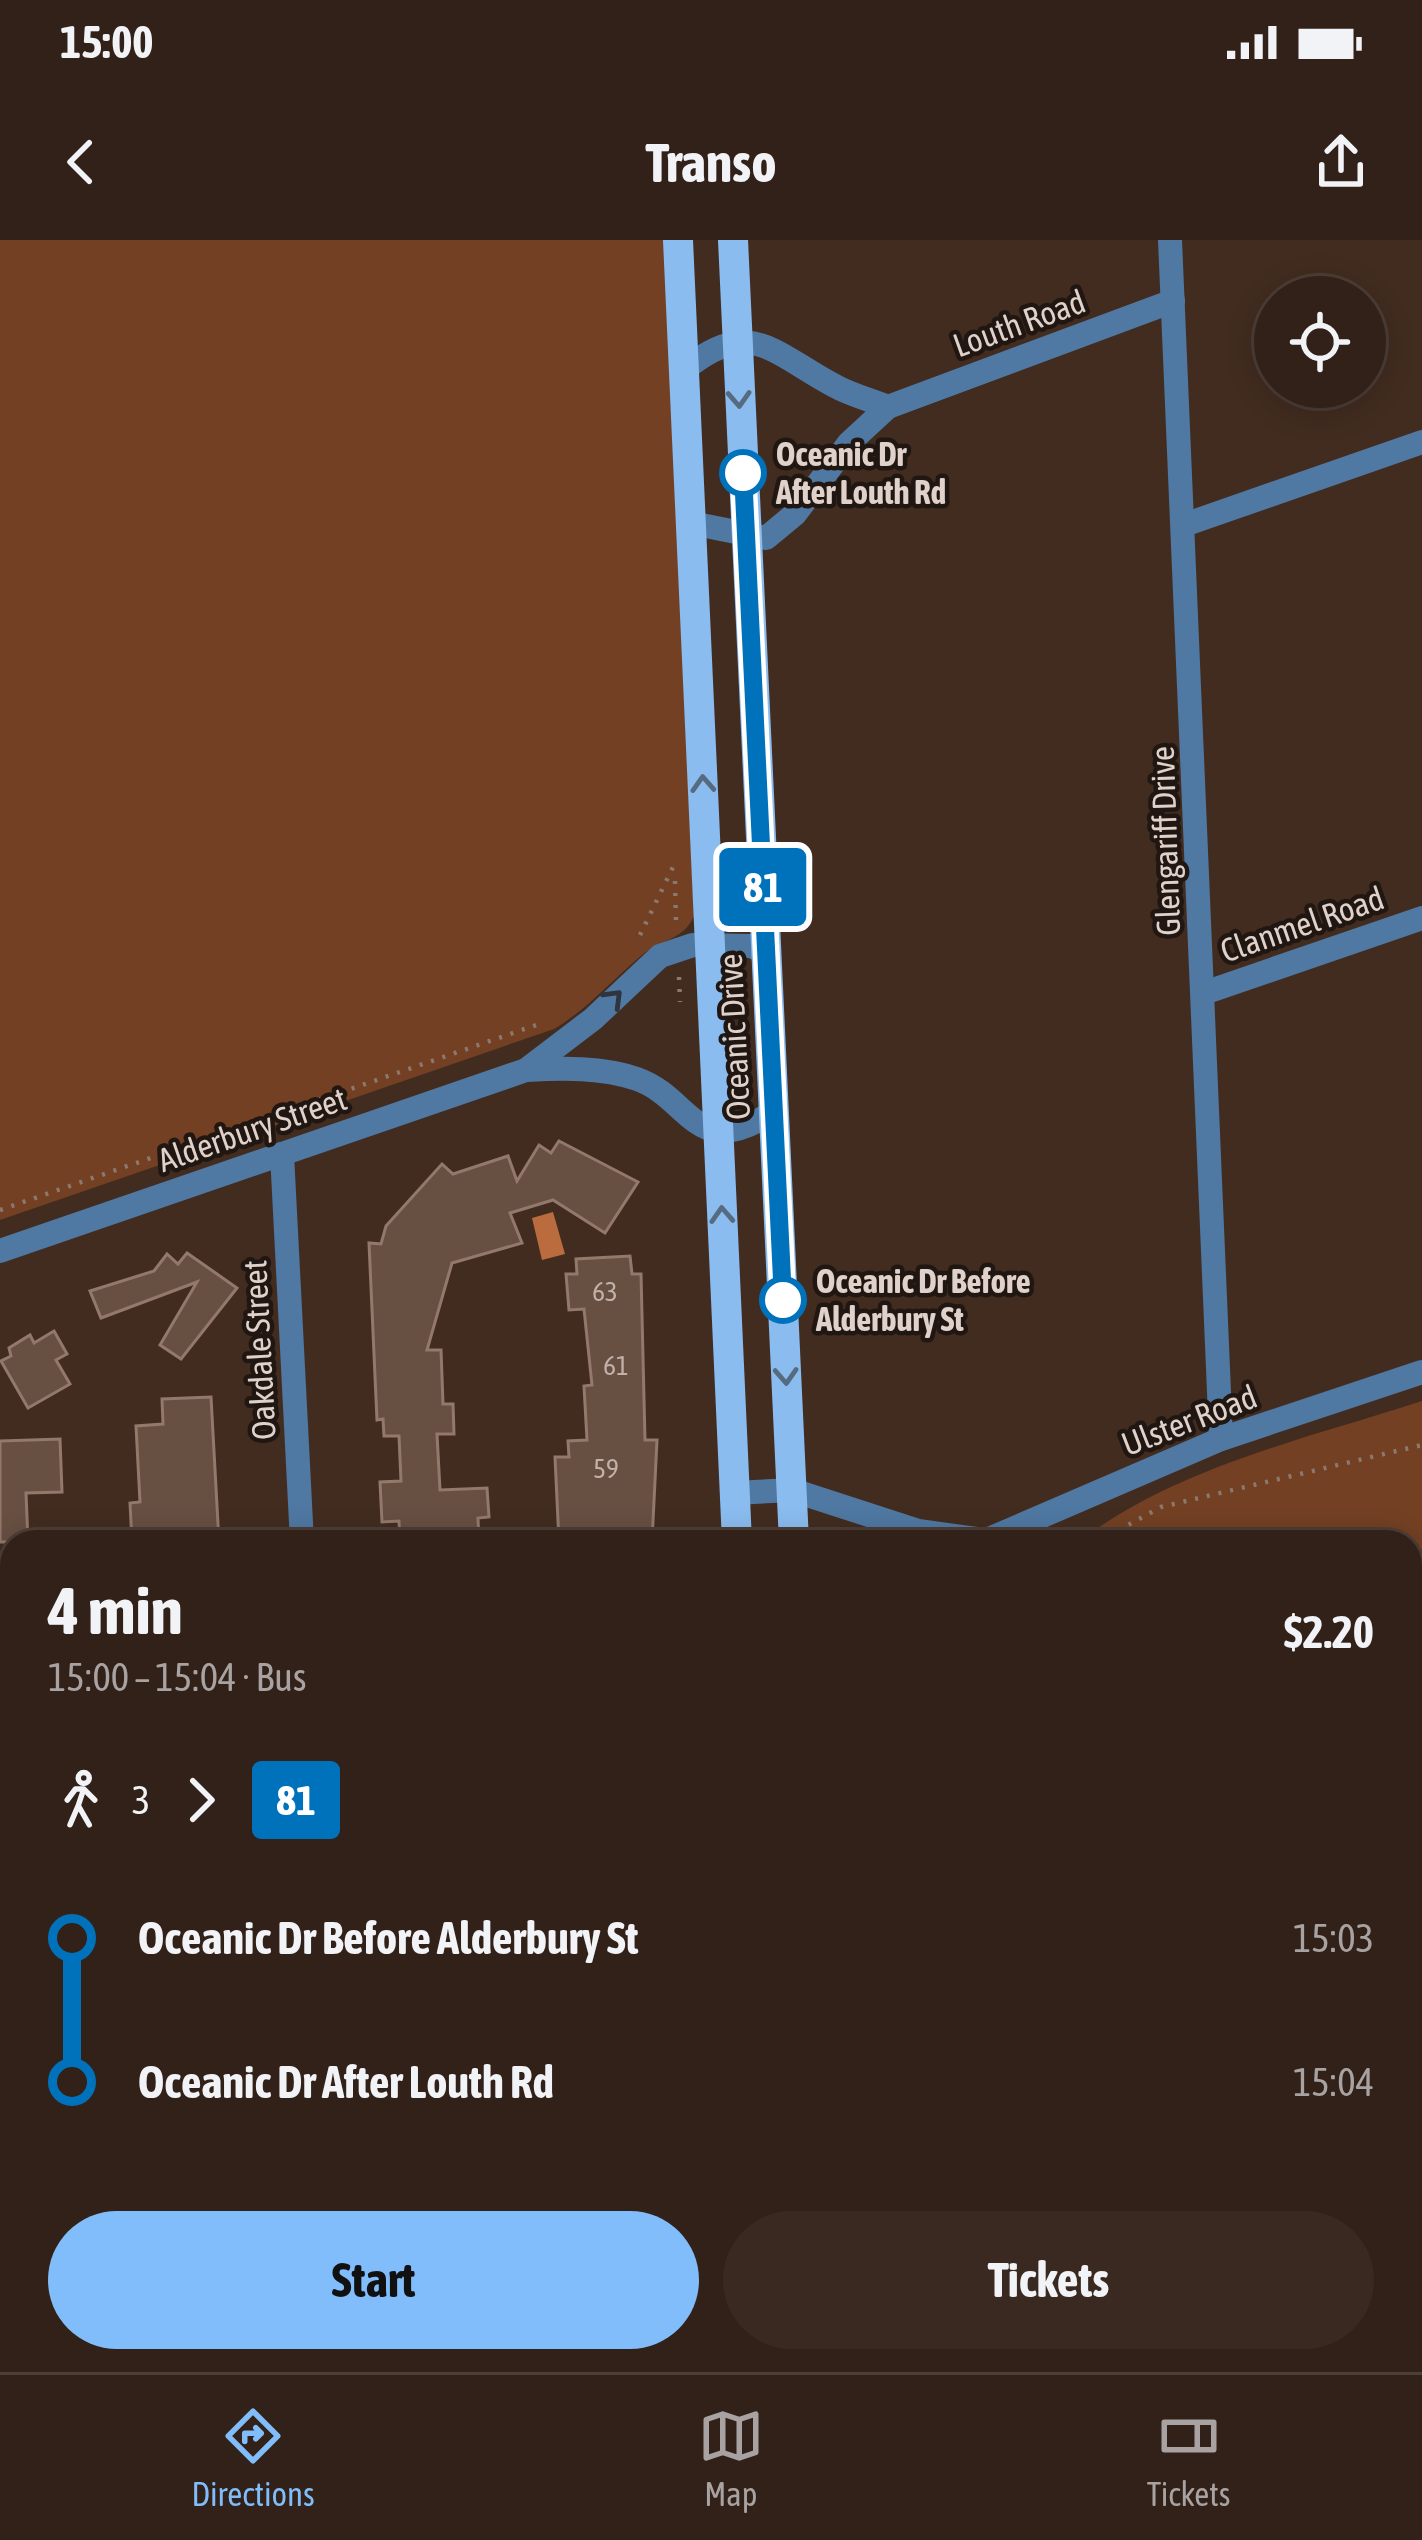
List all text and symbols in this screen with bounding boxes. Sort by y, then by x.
text: 15:00 [60,16,154,68]
icon: back [48,129,114,195]
icon: share [1308,129,1374,195]
text: Transo [645,132,777,193]
map controls [1254,276,1386,408]
button: locate [1254,276,1386,408]
street label: Louth Road [948,282,1090,364]
one-way arrow [726,390,752,409]
place label: Oceanic Dr After Louth Rd [775,435,946,511]
marker: Oceanic Dr After Louth Rd [721,451,765,495]
street label: Glengariff Drive [1143,746,1187,936]
one-way arrow [690,774,716,793]
line badge: 81 [709,848,817,926]
text: 81 [743,863,783,911]
street label: Clanmel Road [1215,878,1389,970]
street label: Oceanic Drive [711,953,757,1121]
one-way arrow [600,990,622,1012]
street label: Alderbury Street [153,1079,351,1179]
one-way arrow [709,1205,735,1224]
street label: Oakdale Street [235,1259,283,1441]
place label: Oceanic Dr Before Alderbury St [815,1262,1031,1338]
house number: 63 [592,1276,618,1307]
marker: Oceanic Dr Before Alderbury St [761,1278,805,1322]
house number: 61 [603,1350,629,1381]
one-way arrow [773,1367,799,1386]
street label: Ulster Road [1116,1377,1262,1463]
house number: 59 [593,1453,619,1484]
text: 4 min [48,1572,183,1648]
text: $2.20 [1284,1606,1374,1658]
text: 15:00 – 15:04 · Bus [48,1655,307,1699]
icon: walk [48,1767,114,1833]
icon: forward [168,1767,234,1833]
text: 81 [276,1776,316,1824]
text: 3 [132,1778,150,1822]
text: Oceanic Dr Before Alderbury St [138,1912,639,1964]
text: 15:03 [1293,1916,1374,1960]
text: Oceanic Dr After Louth Rd [138,2056,554,2108]
text: 15:04 [1293,2060,1374,2104]
button: Start [48,2211,699,2349]
button: Tickets [723,2211,1374,2349]
tab: Directions [192,2403,315,2513]
tab: Map [698,2403,764,2513]
tab: Tickets [1147,2403,1230,2513]

